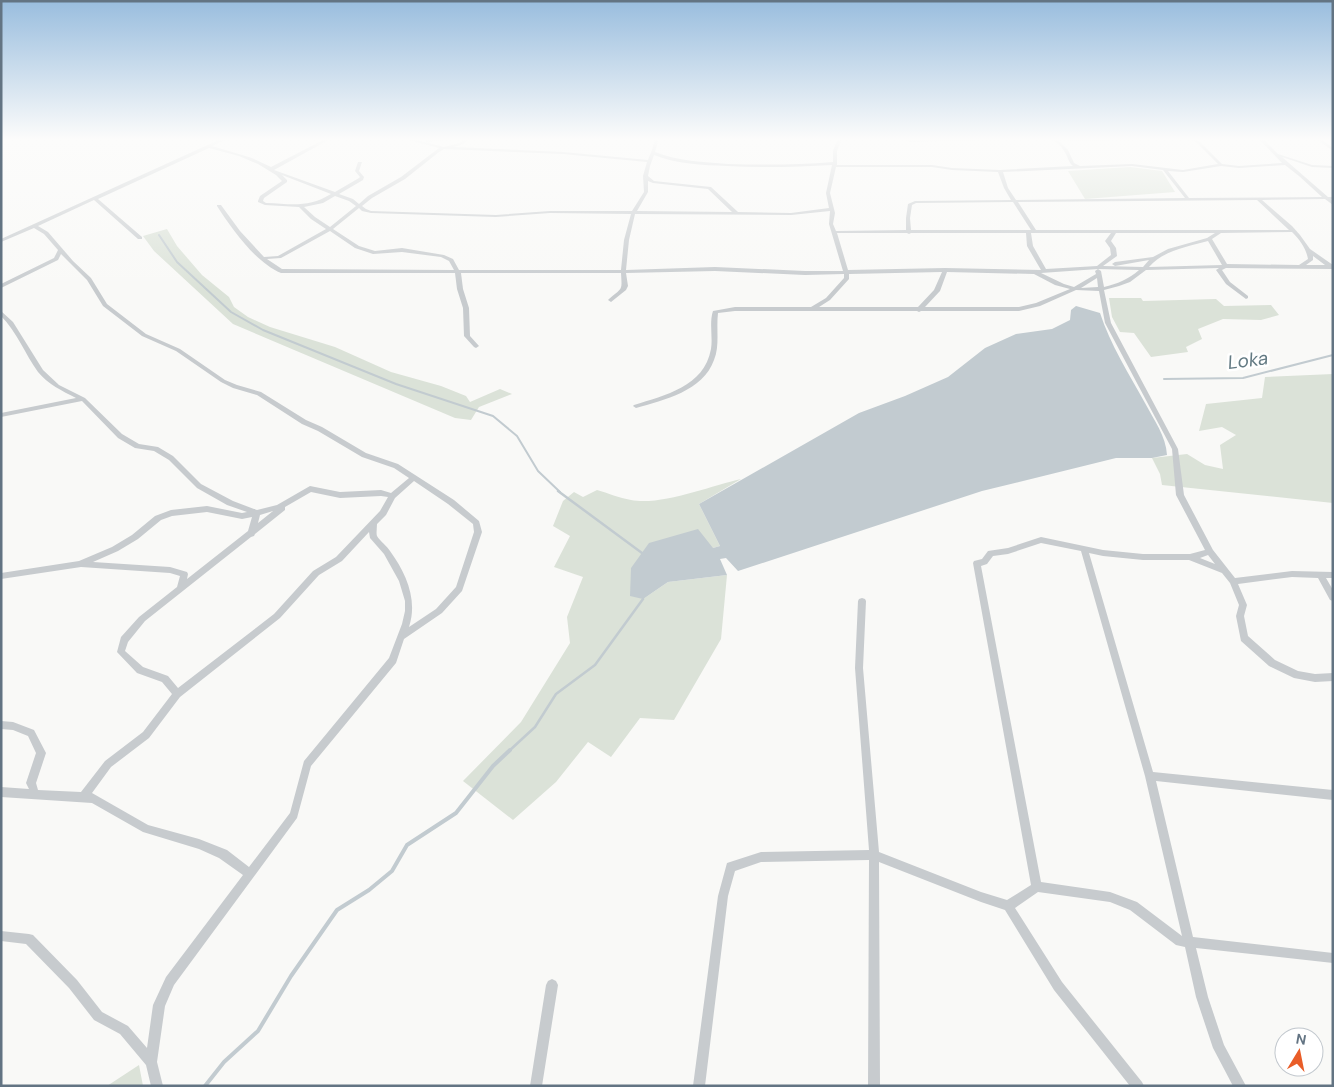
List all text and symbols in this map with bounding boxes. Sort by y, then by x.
water label: Loka [1226,345,1270,375]
north arrow [1274,1027,1324,1077]
text: N [1295,1029,1308,1049]

